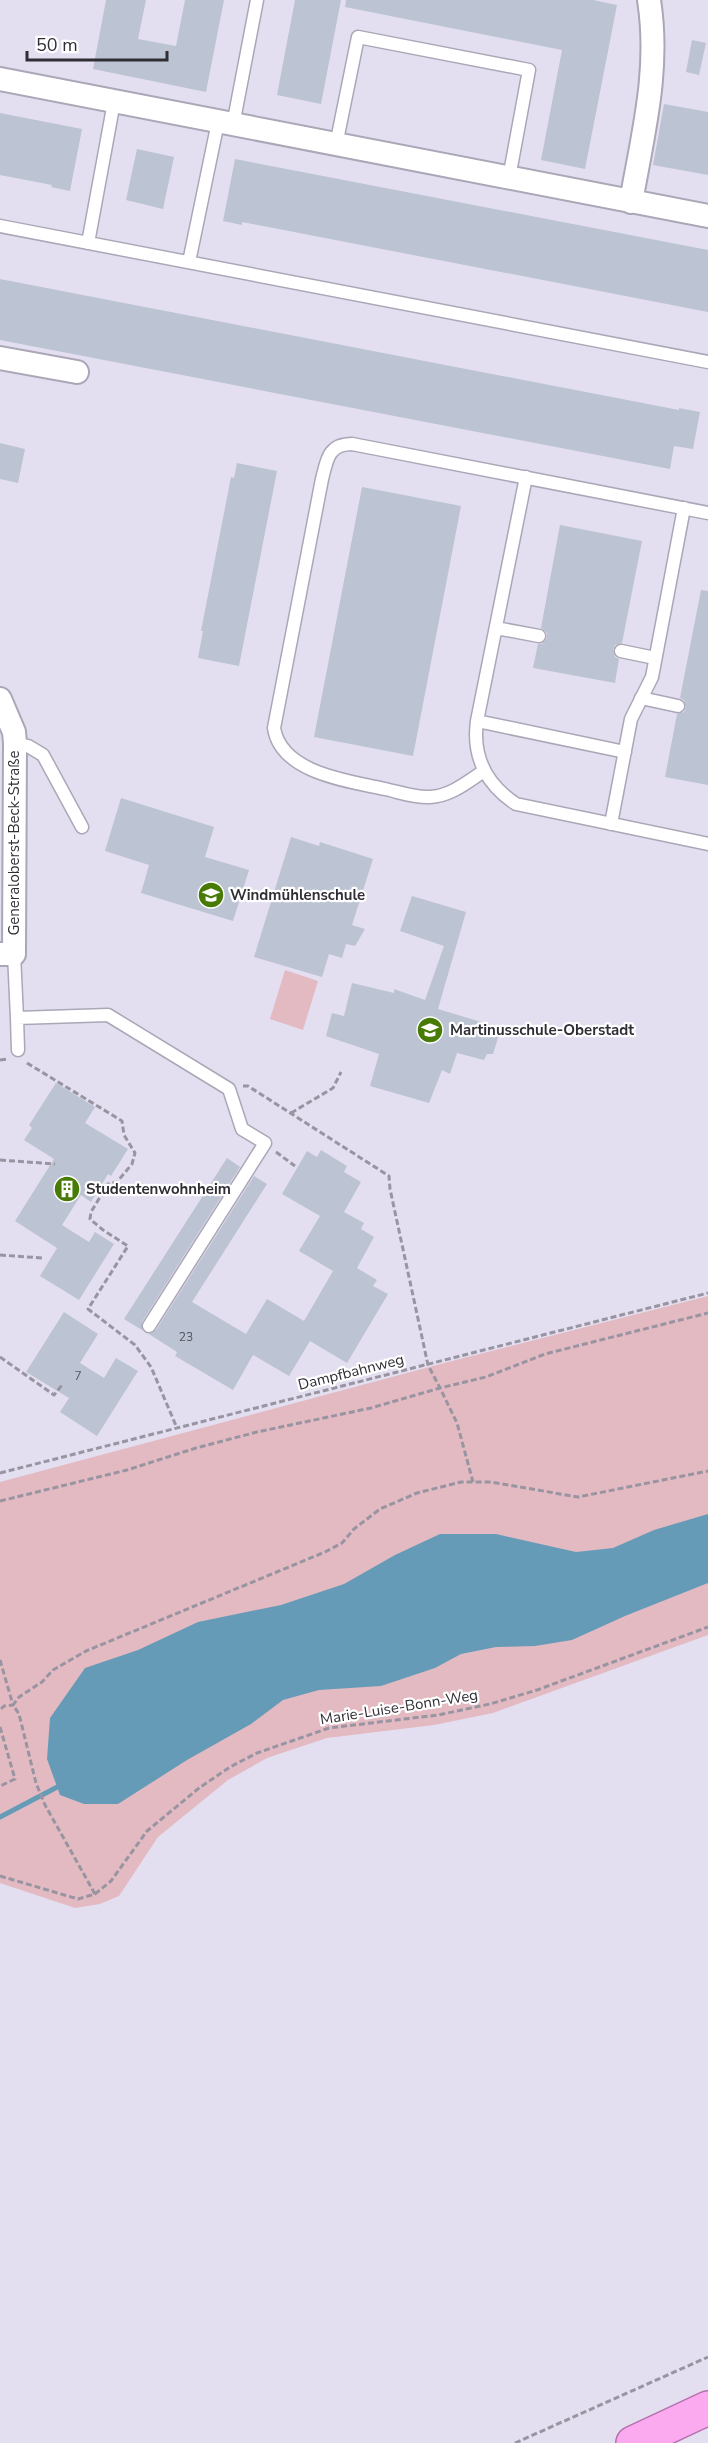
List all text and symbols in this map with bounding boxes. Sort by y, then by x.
scale bar [27,24,166,62]
text: 50 m [36,33,78,57]
street label: Generaloberst-Beck-Straße [4,750,24,936]
school or university icon: Windmühlenschule [196,880,226,910]
place label: Windmühlenschule [230,885,365,905]
school or university icon: Martinusschule-Oberstadt [415,1015,445,1045]
place label: Martinusschule-Oberstadt [450,1020,634,1040]
building icon: Studentenwohnheim [52,1174,82,1204]
place label: Studentenwohnheim [86,1179,231,1199]
house number: 23 [179,1329,193,1345]
street label: Dampfbahnweg [296,1349,406,1395]
house number: 7 [74,1368,82,1384]
street label: Marie-Luise-Bonn-Weg [319,1685,479,1729]

